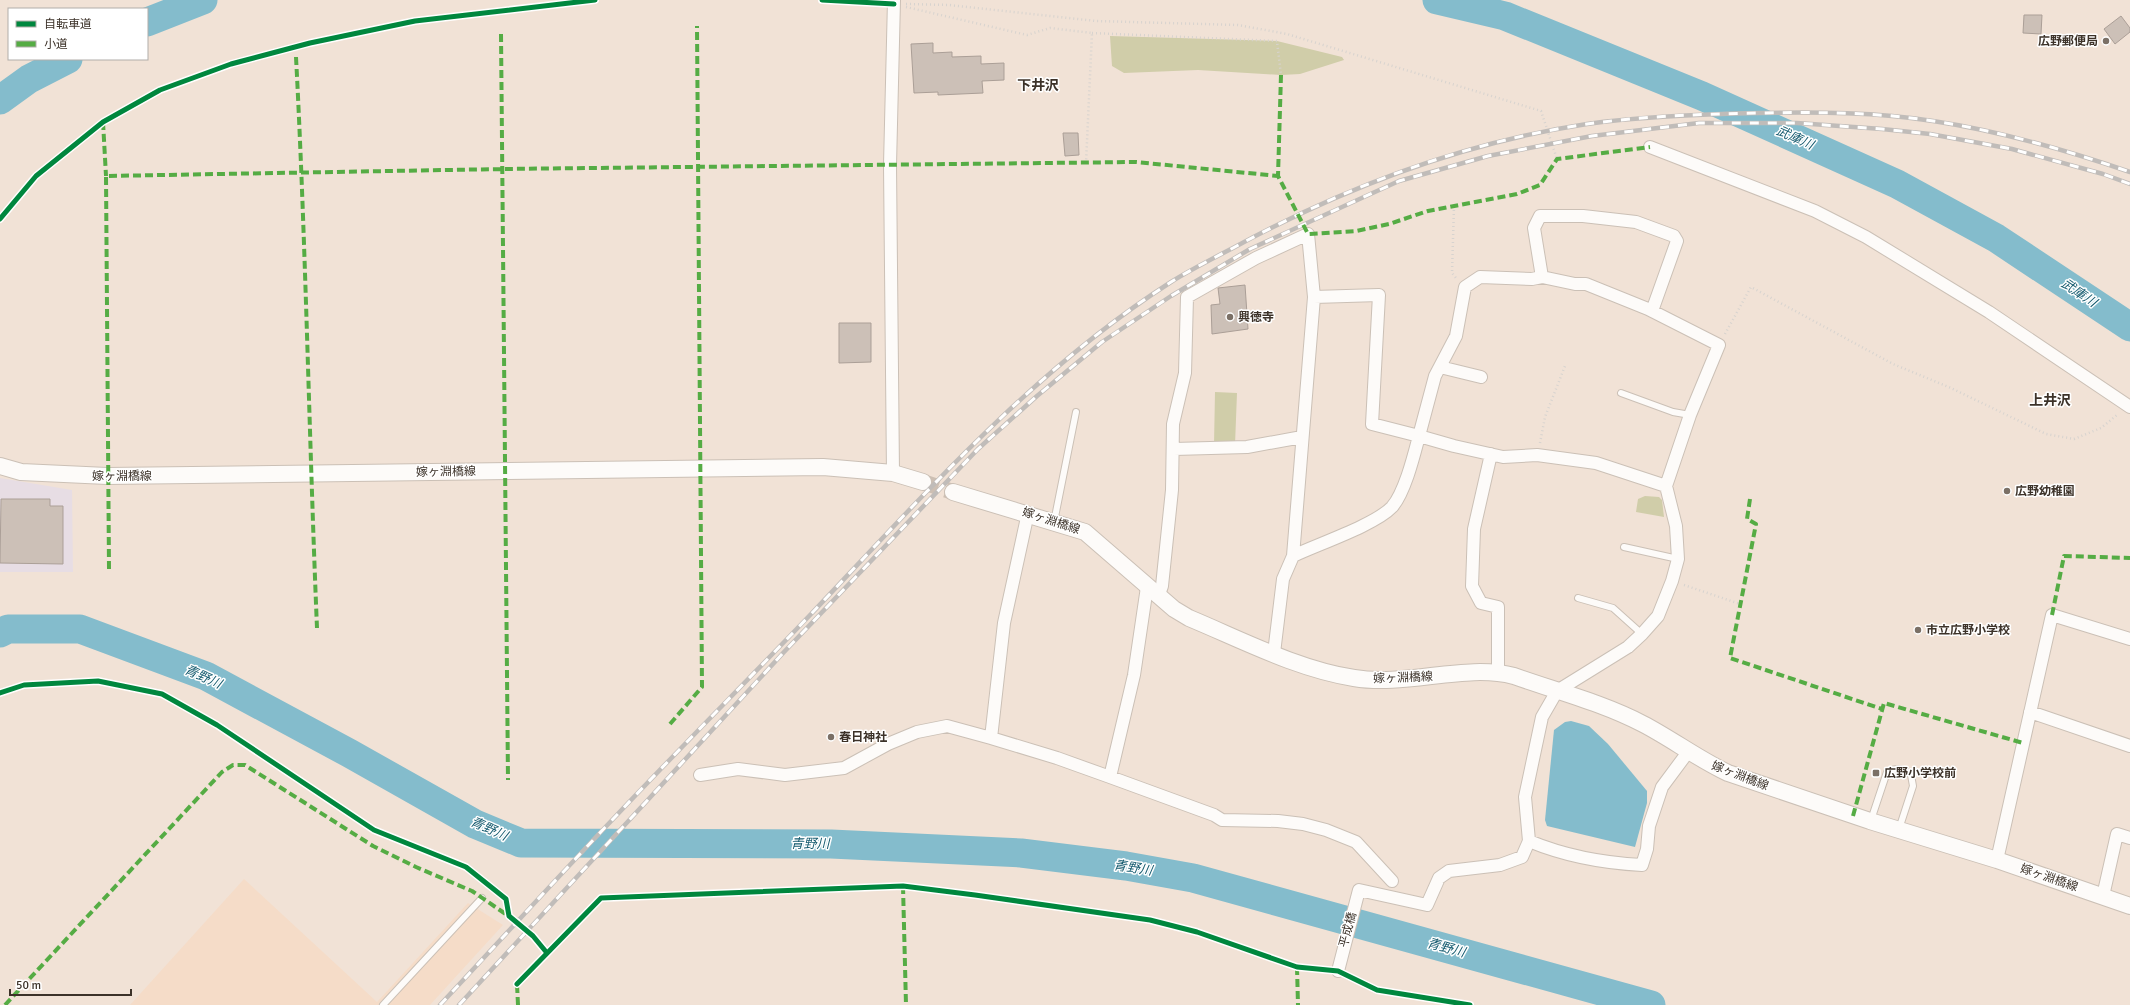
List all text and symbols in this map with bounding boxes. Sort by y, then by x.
legend [8,8,148,60]
text: 自転車道 [44,17,92,32]
place label: 広野郵便局 [2038,34,2098,49]
marker: 広野郵便局 [2101,36,2111,46]
text: 小道 [44,37,68,52]
district label: 下井沢 [1017,77,1059,94]
water label: 武庫川 [1774,123,1818,154]
water label: 武庫川 [2058,275,2101,312]
place label: 興徳寺 [1238,310,1274,325]
marker: 興徳寺 [1225,312,1235,322]
district label: 上井沢 [2029,392,2071,409]
street label: 嫁ヶ淵橋線 [416,464,476,480]
street label: 嫁ヶ淵橋線 [92,469,152,484]
place label: 広野幼稚園 [2015,484,2075,499]
marker: 広野幼稚園 [2002,486,2012,496]
street label: 嫁ヶ淵橋線 [1020,505,1082,537]
place label: 市立広野小学校 [1926,623,2010,638]
marker: 市立広野小学校 [1913,625,1923,635]
water label: 青野川 [182,662,226,693]
street label: 嫁ヶ淵橋線 [1373,669,1433,687]
place label: 春日神社 [839,730,887,745]
marker: 春日神社 [826,732,836,742]
street label: 嫁ヶ淵橋線 [1709,758,1771,794]
place label: 広野小学校前 [1884,766,1956,781]
marker: 広野小学校前 [1871,768,1881,778]
water label: 青野川 [468,814,512,845]
water label: 青野川 [790,836,831,852]
water label: 青野川 [1112,857,1155,879]
street label: 嫁ヶ淵橋線 [2018,861,2080,895]
street label: 平成橋 [1336,911,1360,949]
water label: 青野川 [1425,935,1469,961]
scale bar [10,971,131,997]
text: 50 m [16,978,41,993]

